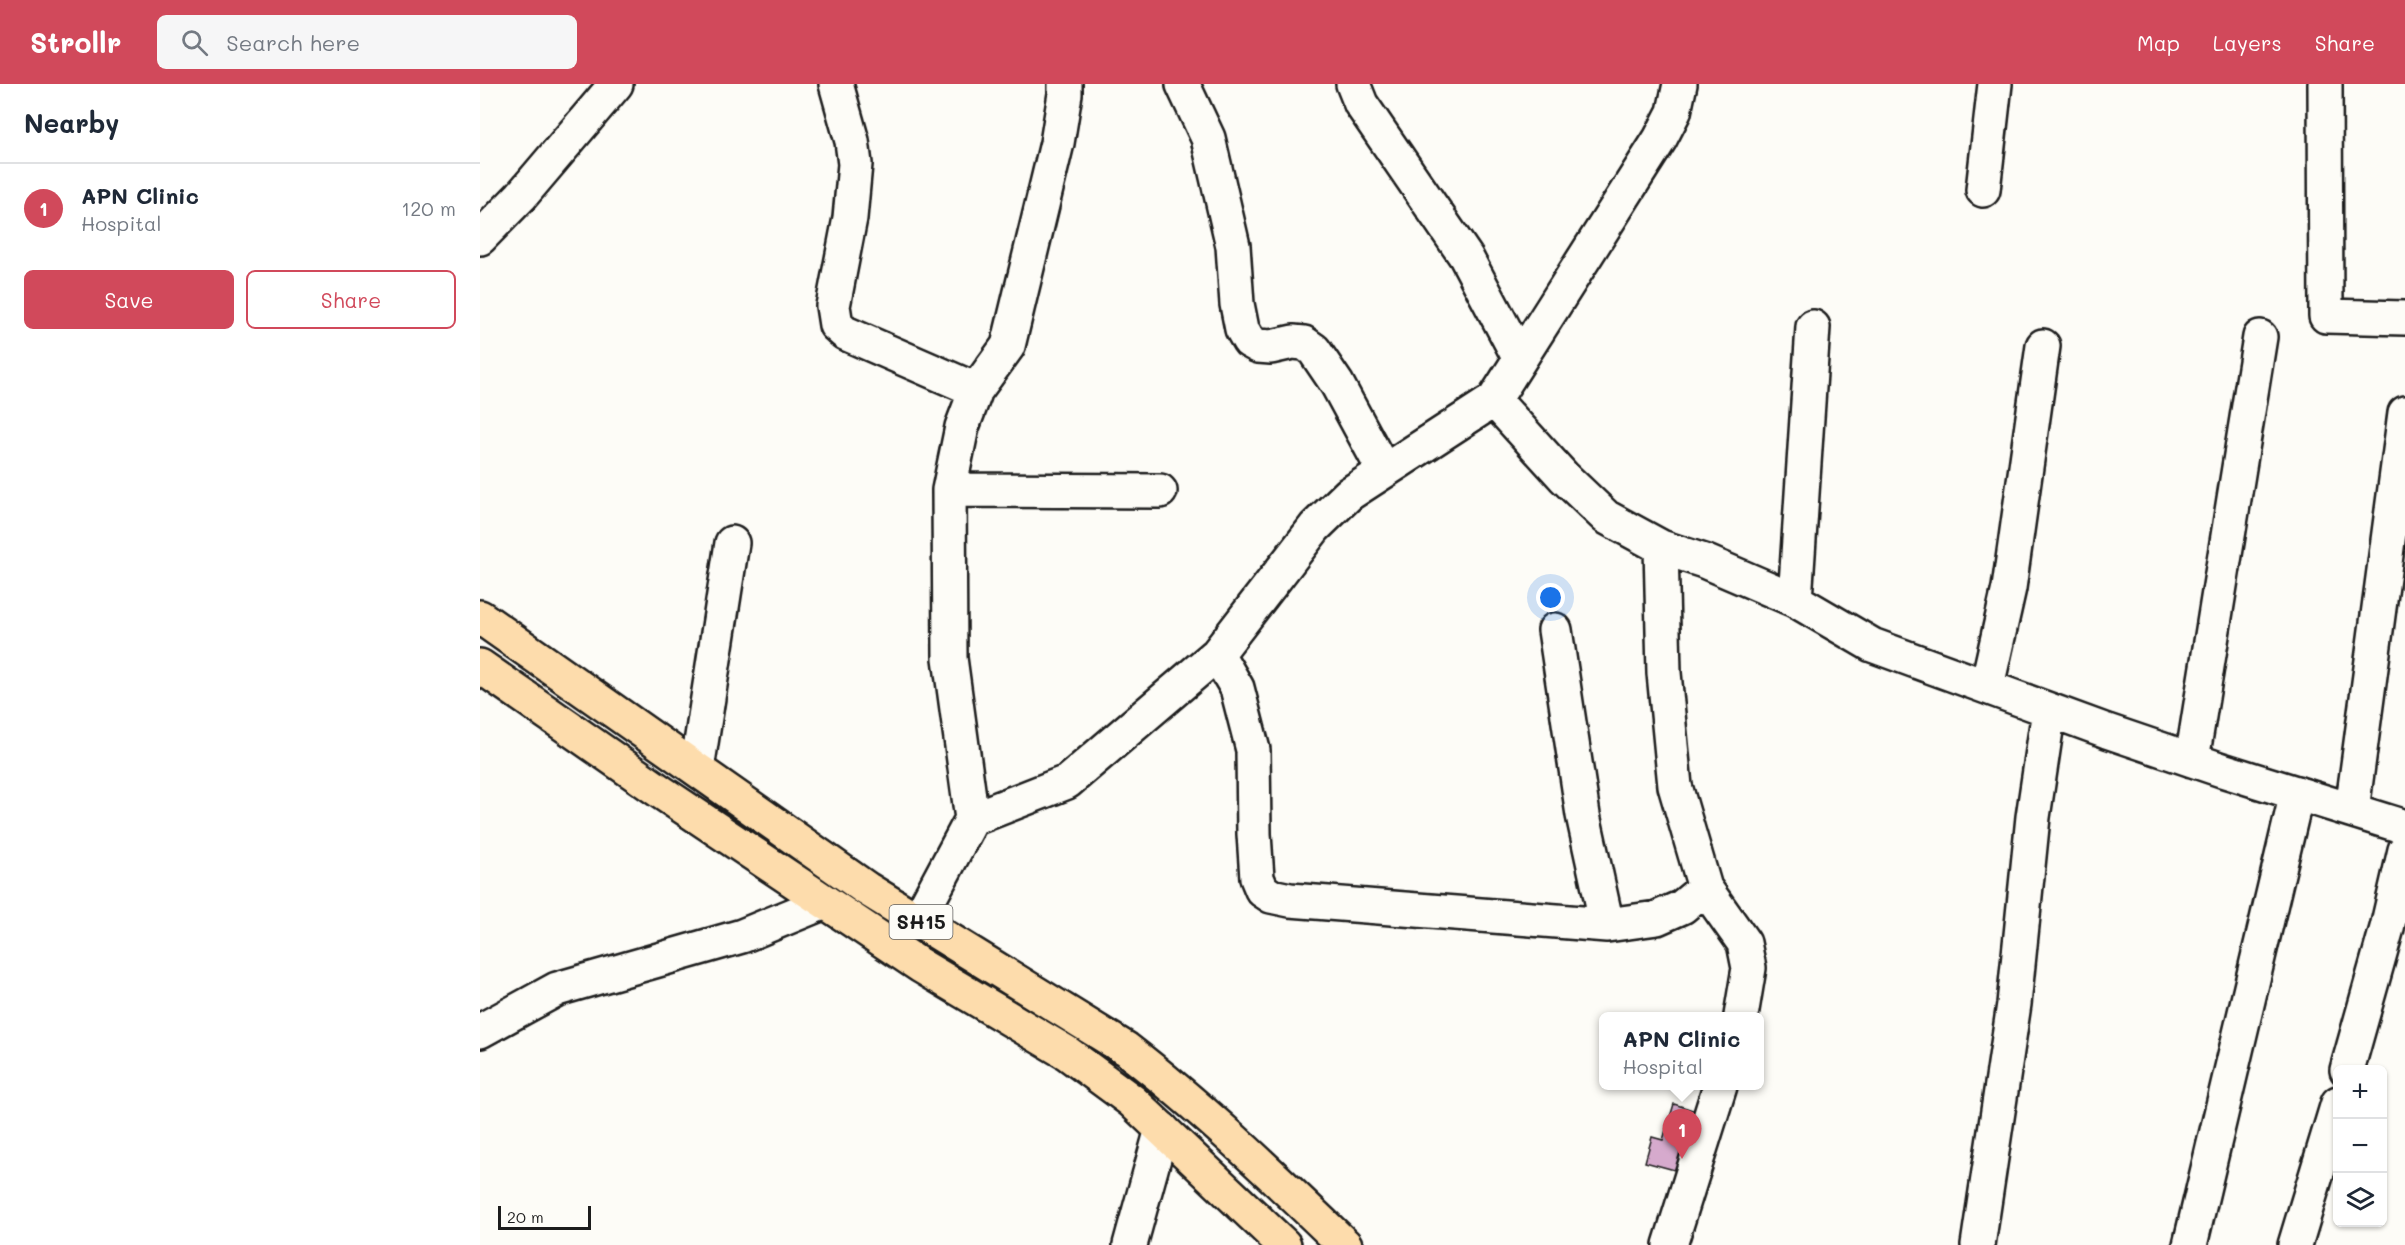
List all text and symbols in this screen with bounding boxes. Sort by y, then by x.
search box [157,15,577,69]
text: Strollr [30,24,121,60]
icon: search [178,26,211,59]
text: Search here [226,28,360,57]
text: Map [2137,29,2180,56]
text: Layers [2213,29,2282,56]
text: Share [2315,29,2375,56]
text: Nearby [24,106,119,140]
text: APN Clinic [81,181,199,210]
text: 1 [39,195,48,221]
text: 120 m [401,195,456,221]
text: Hospital [81,210,162,236]
button: Save [24,270,234,329]
button: Share [246,270,456,329]
your location [1536,583,1565,612]
road number: SH15 [890,905,952,939]
popup [1599,1012,1764,1090]
text: APN Clinic [1623,1024,1740,1053]
text: Hospital [1623,1053,1703,1079]
map controls [2333,1065,2387,1227]
button: + [2333,1065,2387,1119]
pin: 1 [1662,1110,1702,1159]
button: − [2333,1119,2387,1173]
button: layers [2333,1173,2387,1227]
scale bar [498,1203,591,1230]
text: 20 m [507,1206,544,1227]

